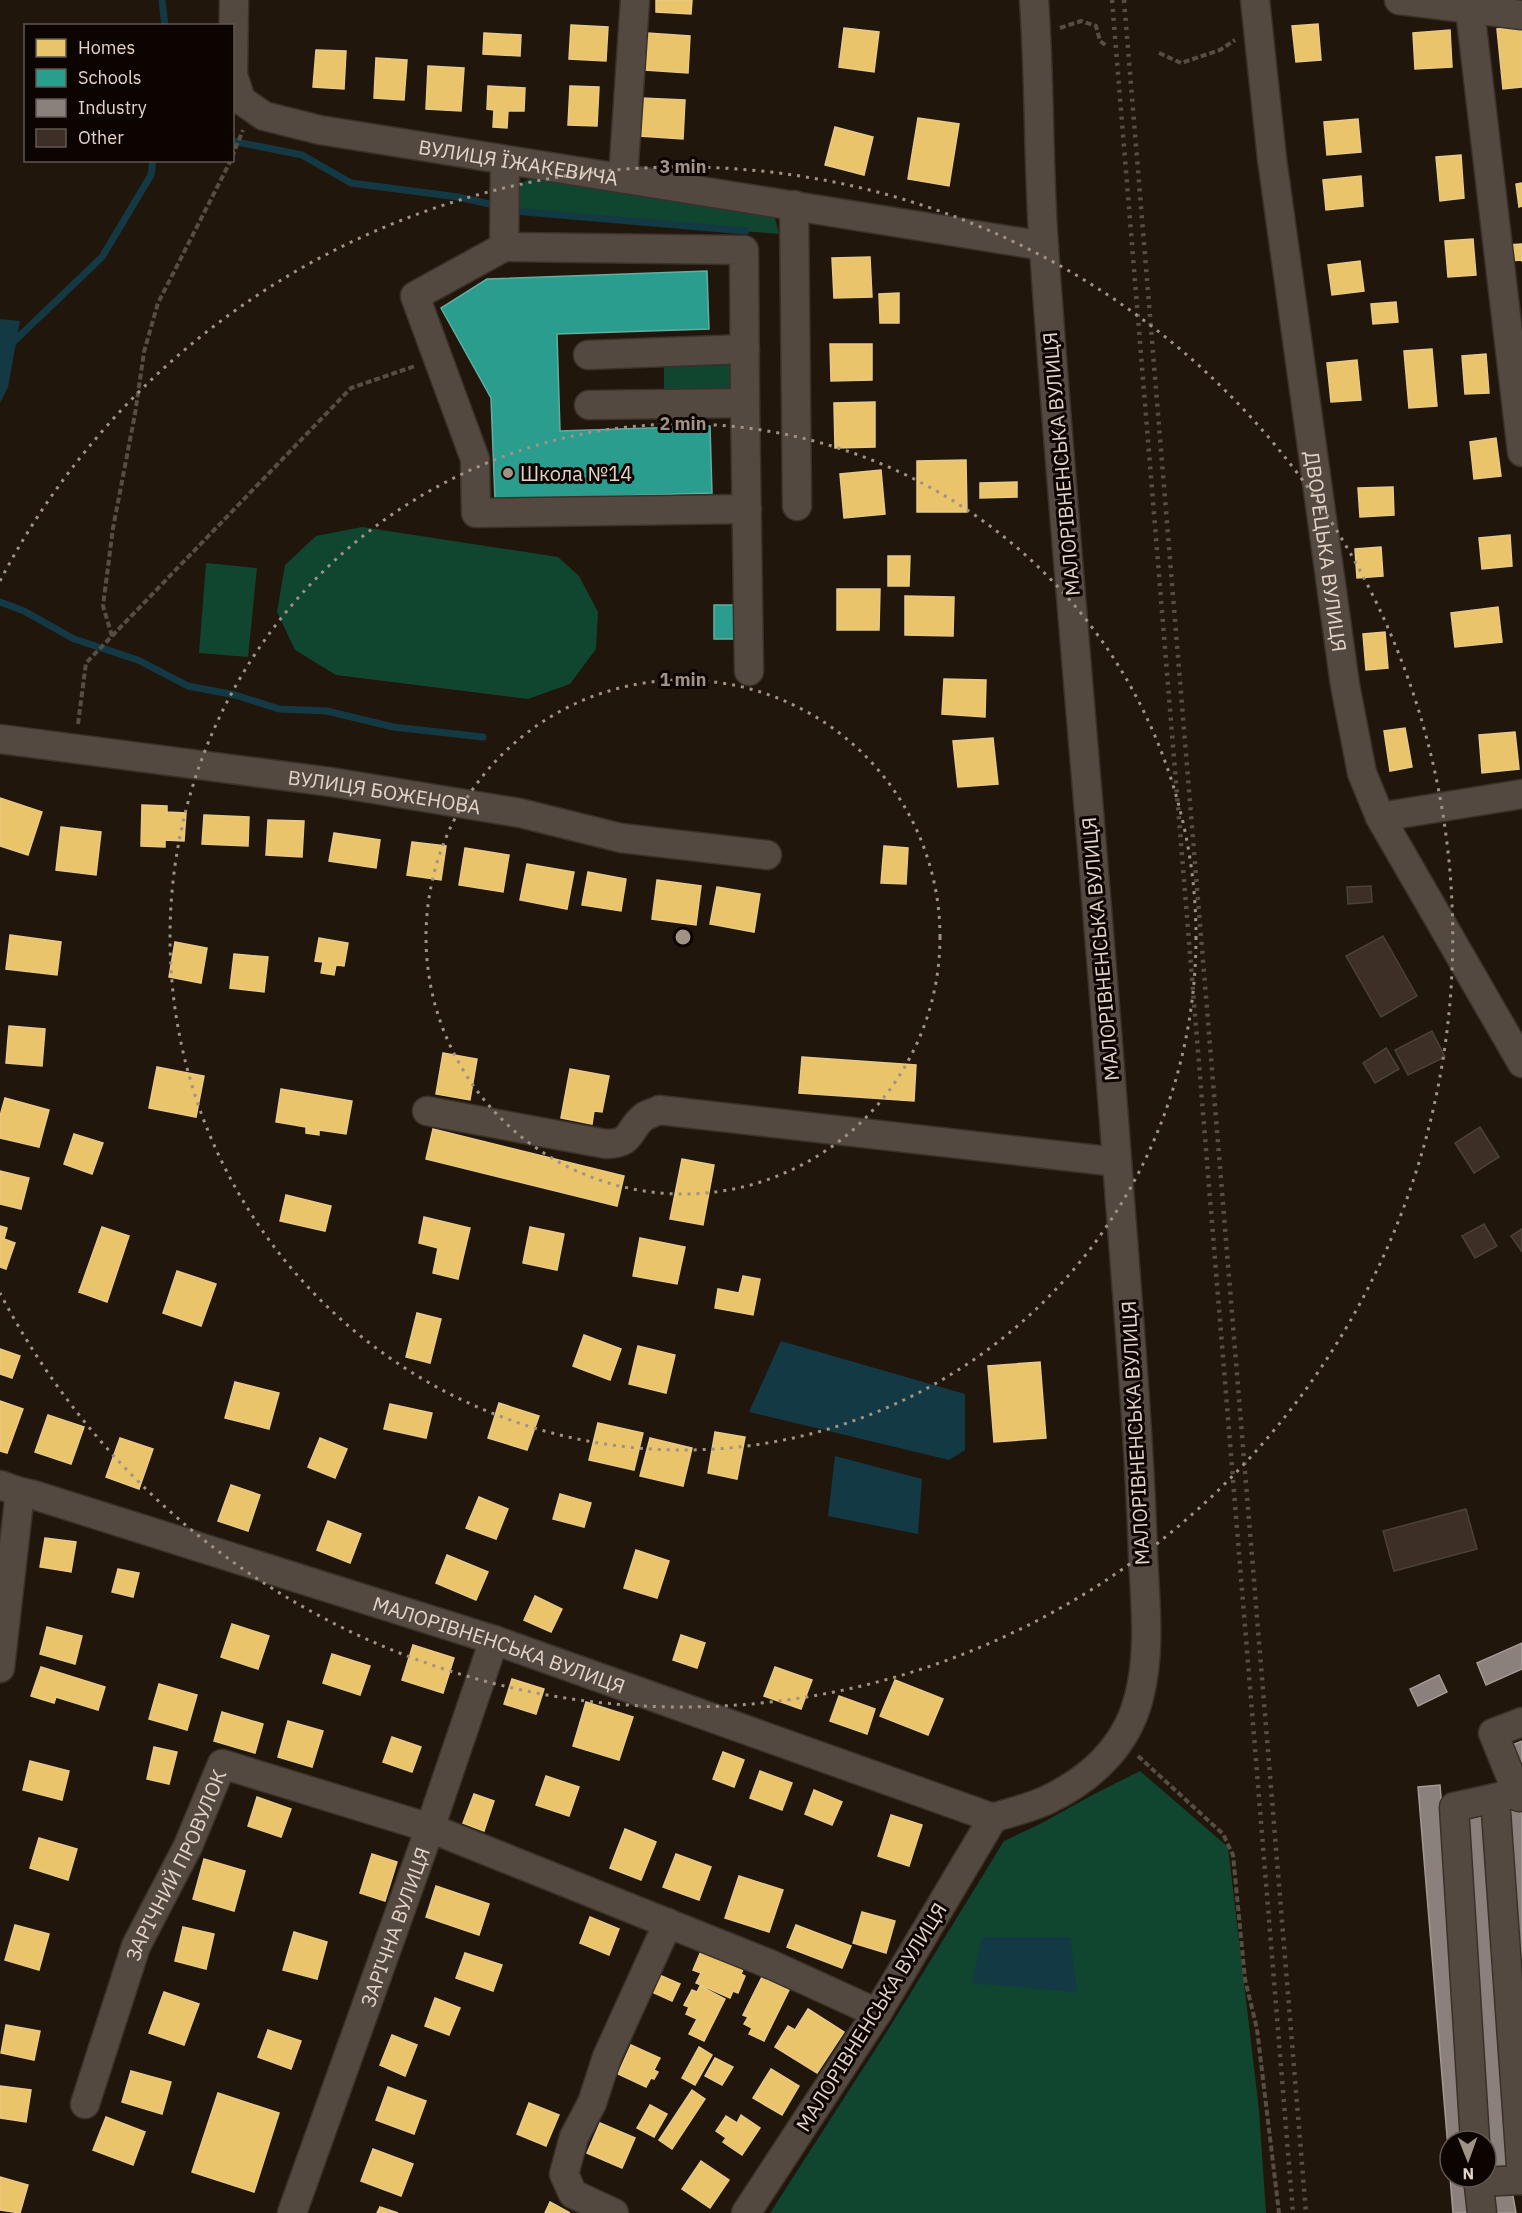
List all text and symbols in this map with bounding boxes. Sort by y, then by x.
legend [24,24,234,162]
text: Homes [78,36,135,59]
text: Schools [78,66,142,89]
text: Industry [78,96,147,119]
text: Other [78,126,124,149]
street label: ВУЛИЦЯ ЇЖАКЕВИЧА [417,133,620,191]
text: 3 min [659,155,707,178]
street label: МАЛОРІВНЕНСЬКА ВУЛИЦЯ [1036,331,1086,597]
text: 2 min [659,412,707,435]
street label: ДВОРЕЦЬКА ВУЛИЦЯ [1299,449,1354,653]
place label: Школа №14 [520,460,632,487]
marker: Школа №14 [501,466,515,480]
text: 1 min [659,668,707,691]
street label: ВУЛИЦЯ БОЖЕНОВА [286,763,483,820]
street label: МАЛОРІВНЕНСЬКА ВУЛИЦЯ [1075,816,1125,1082]
centre of rings [673,927,693,947]
street label: МАЛОРІВНЕНСЬКА ВУЛИЦЯ [1115,1300,1155,1566]
street label: МАЛОРІВНЕНСЬКА ВУЛИЦЯ [369,1589,629,1699]
street label: ЗАРІЧНИЙ ПРОВУЛОК [119,1765,232,1964]
street label: ЗАРІЧНА ВУЛИЦЯ [354,1843,436,2010]
street label: МАЛОРІВНЕНСЬКА ВУЛИЦЯ [789,1898,953,2136]
north arrow [1438,2129,1498,2189]
text: N [1462,2164,1474,2184]

